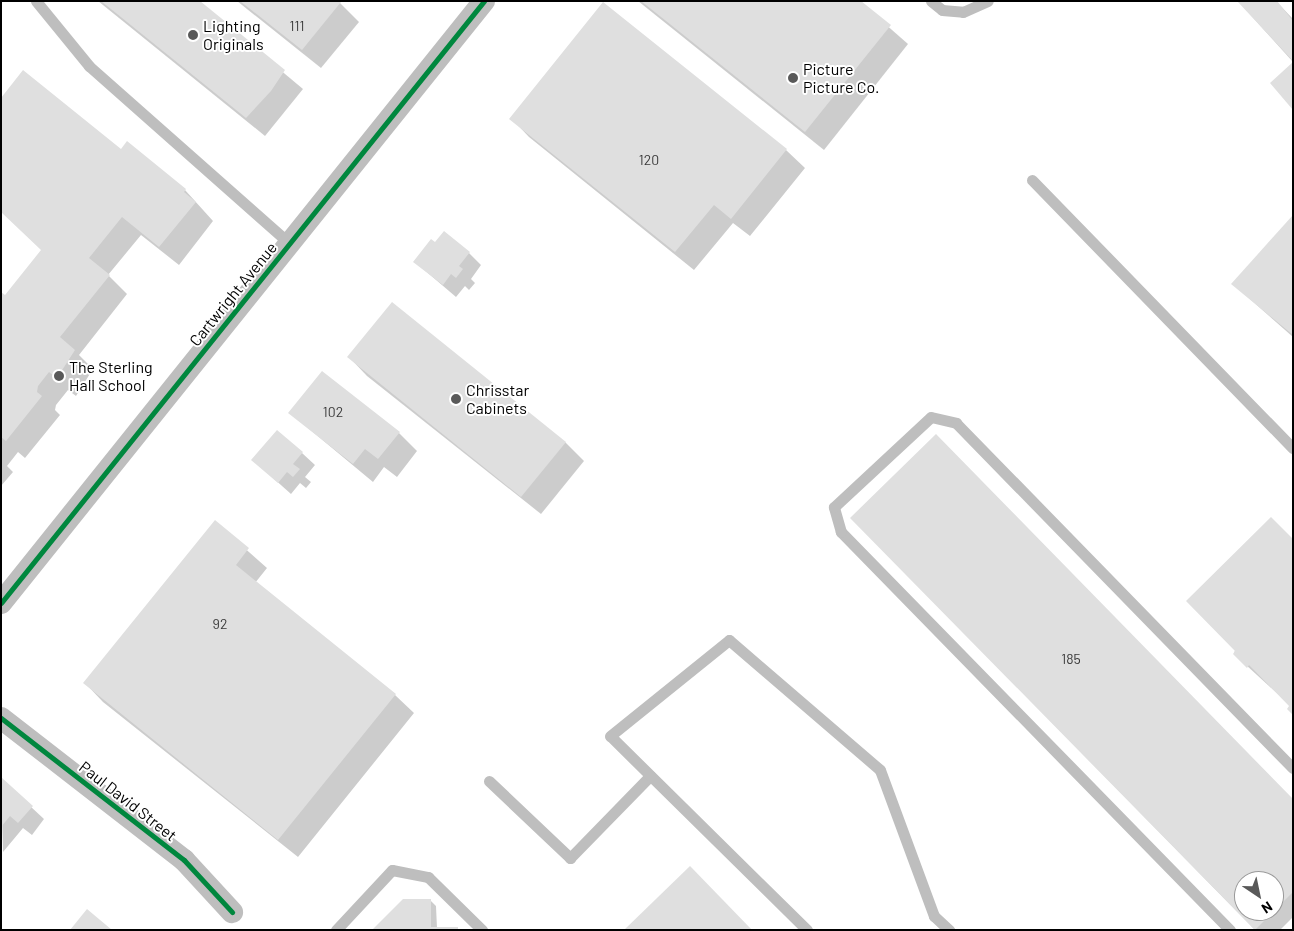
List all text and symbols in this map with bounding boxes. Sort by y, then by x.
place label: Lighting Originals [203,16,264,54]
house number: 111 [290,18,304,34]
marker: Lighting Originals [187,29,199,41]
place label: Picture Picture Co. [803,59,879,97]
marker: Picture Picture Co. [787,72,799,84]
house number: 120 [639,152,659,168]
street label: Cartwright Avenue [185,238,281,350]
place label: The Sterling Hall School [69,357,153,395]
marker: The Sterling Hall School [53,370,65,382]
place label: Chrisstar Cabinets [466,380,529,418]
marker: Chrisstar Cabinets [450,393,462,405]
house number: 102 [323,404,343,420]
house number: 92 [213,616,227,632]
house number: 185 [1061,651,1081,667]
street label: Paul David Street [76,757,180,845]
north arrow [1234,871,1284,921]
text: N [1258,898,1276,918]

